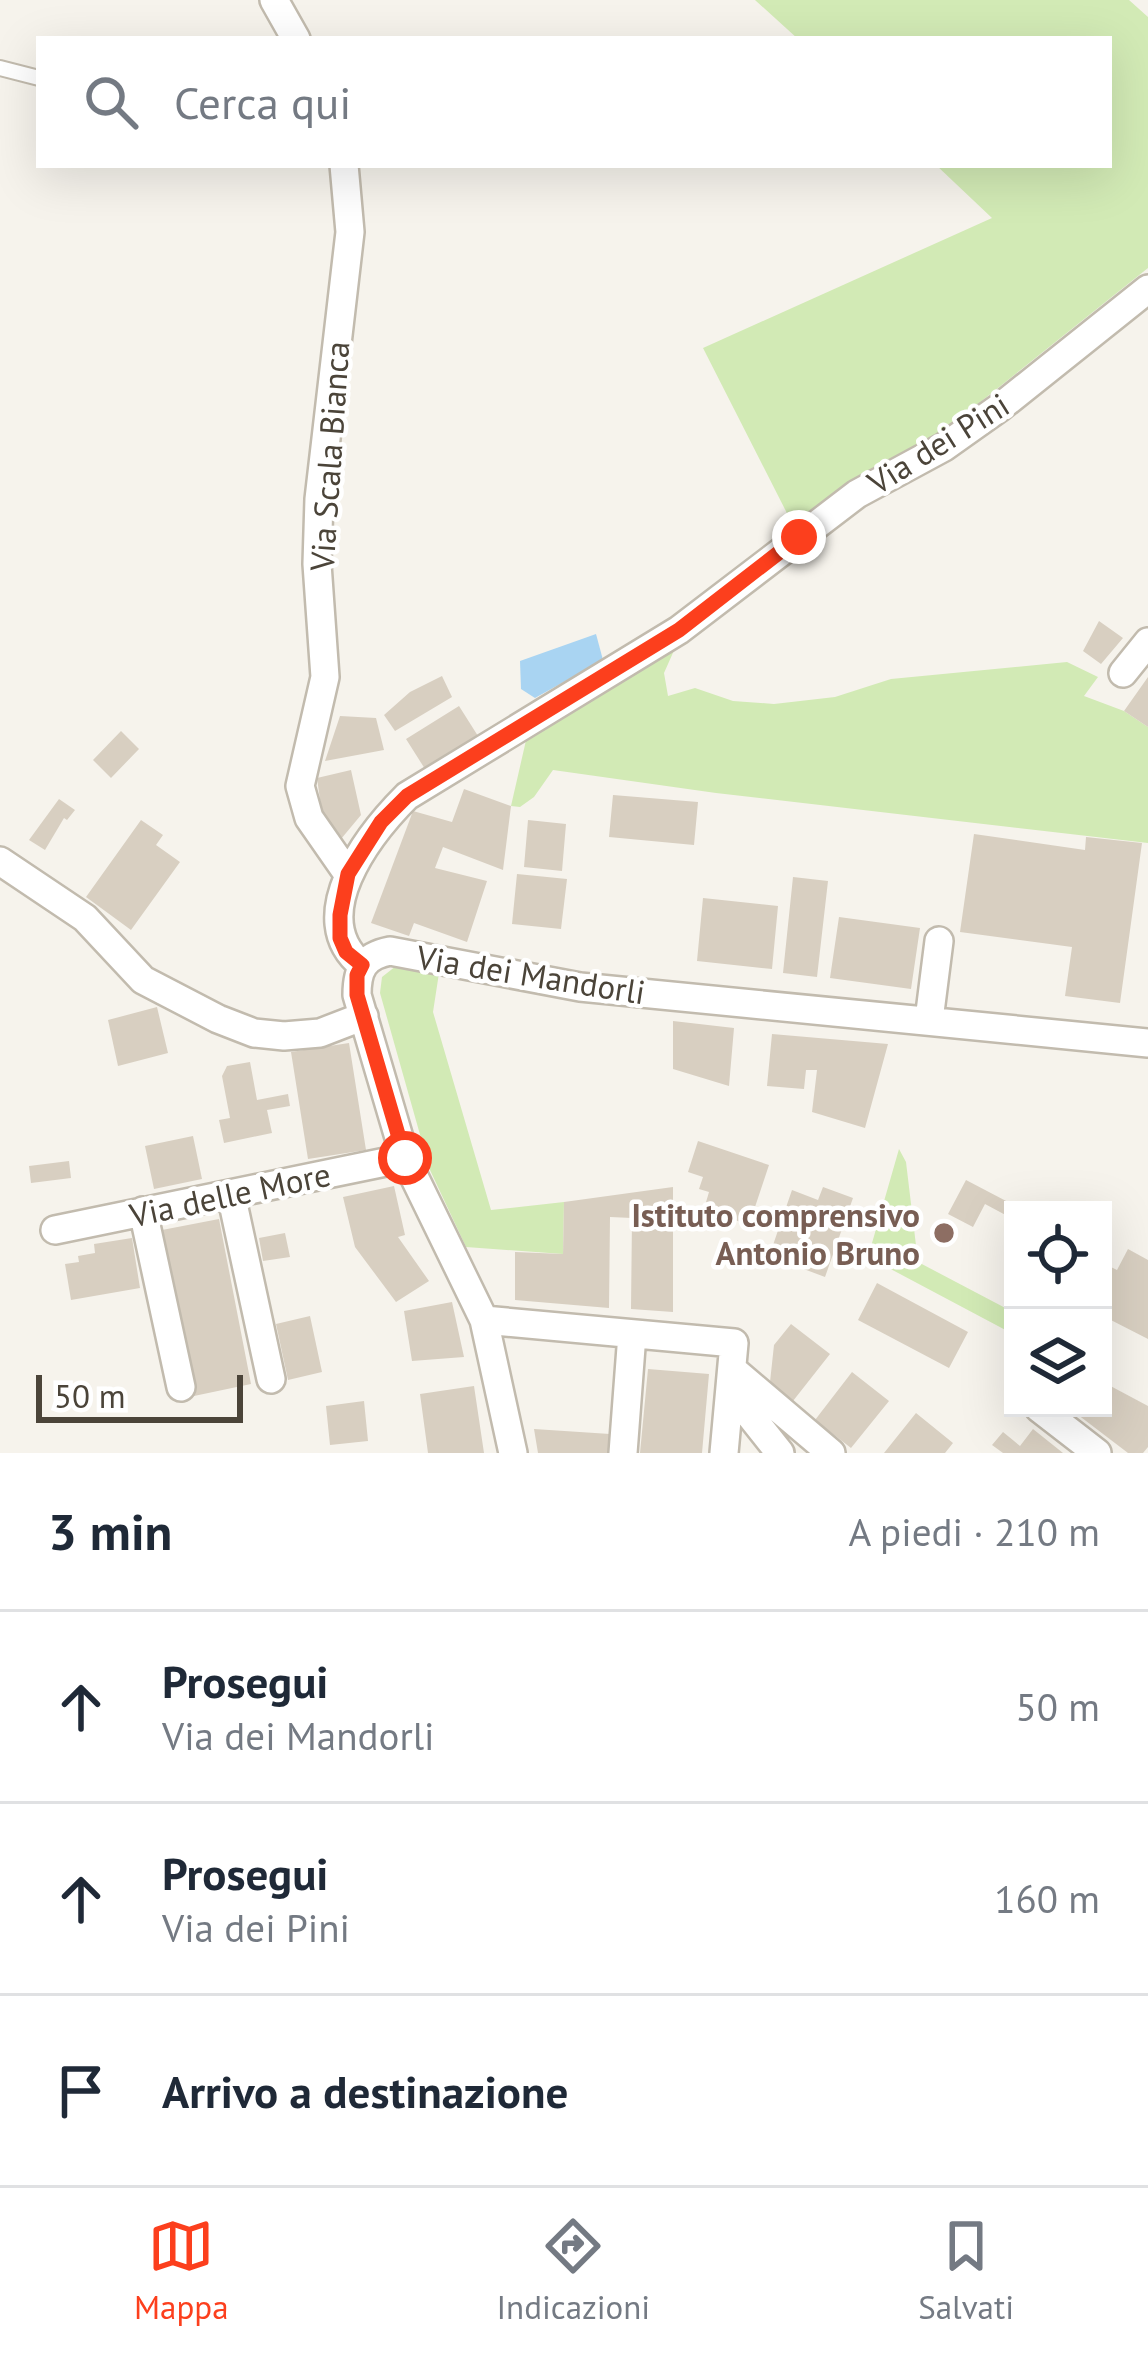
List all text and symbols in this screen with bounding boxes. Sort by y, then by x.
search box [36,36,1112,168]
icon: search [78,69,144,135]
text: Cerca qui [174,73,351,131]
street label: Via Scala Bianca [299,340,358,573]
street label: Via dei Pini [858,383,1017,504]
route end [772,510,826,564]
street label: Via dei Mandorli [413,935,648,1013]
route start [378,1131,432,1185]
street label: Via delle More [125,1152,334,1236]
place label: Istituto comprensivo Antonio Bruno [631,1193,920,1274]
map controls [1004,1201,1112,1417]
button: locate [1004,1201,1112,1309]
marker: Istituto comprensivo Antonio Bruno [931,1220,957,1246]
button: layers [1004,1309,1112,1417]
scale bar [36,1369,243,1422]
text: 50 m [54,1374,126,1417]
text: 3 min [48,1498,172,1564]
text: A piedi · 210 m [848,1506,1100,1557]
text: Prosegui [162,1652,328,1710]
icon: ahead [48,1674,114,1740]
text: 50 m [1015,1681,1100,1732]
text: Via dei Mandorli [162,1710,435,1761]
text: Prosegui [162,1844,328,1902]
icon: ahead [48,1866,114,1932]
text: 160 m [994,1873,1100,1924]
text: Via dei Pini [162,1902,350,1953]
icon: arrive [48,2058,114,2124]
text: Arrivo a destinazione [162,2062,568,2120]
tab: Mappa [134,2213,229,2328]
tab: Indicazioni [497,2213,650,2328]
tab: Salvati [918,2213,1014,2328]

